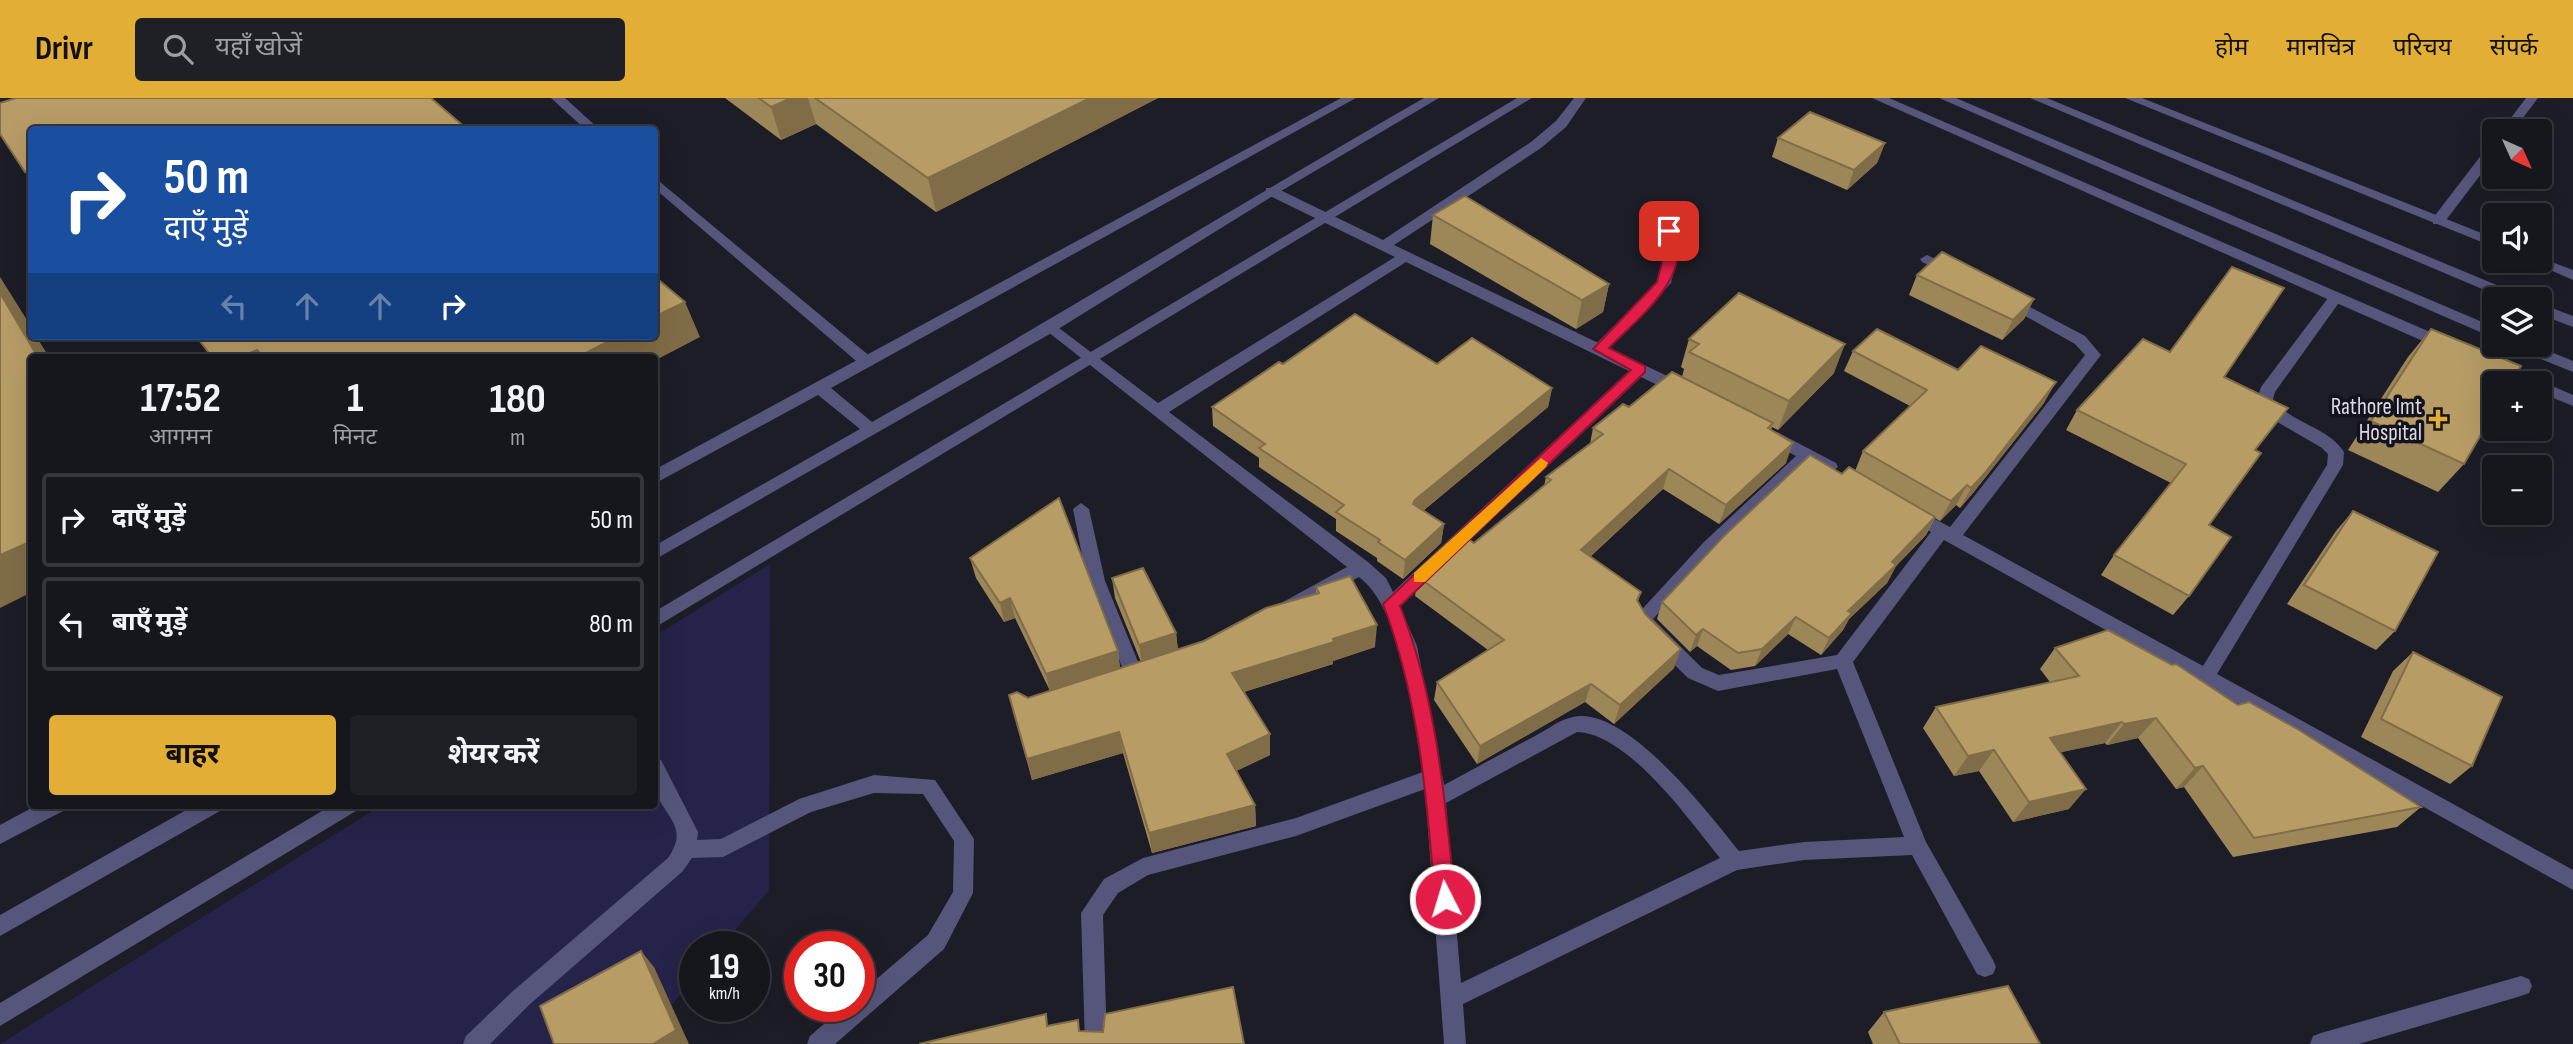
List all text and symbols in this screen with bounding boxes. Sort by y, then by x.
search box [135,18,625,81]
text: Drivr [35,29,93,69]
icon: search [159,30,197,68]
text: यहाँ खोजें [215,32,302,63]
text: होम [2215,33,2248,62]
text: मानचित्र [2286,33,2355,62]
text: परिचय [2393,33,2452,62]
text: संपर्क [2490,33,2538,62]
north arrow [2482,119,2552,189]
map controls [2482,119,2552,525]
text: 50 m [164,149,249,208]
icon: right [49,154,140,245]
pin [1639,201,1699,261]
button: sound [2482,203,2552,273]
text: दाएँ मुड़ें [164,209,248,248]
icon: arrive [1650,212,1688,250]
icon: left [215,287,253,325]
icon: ahead [288,287,326,325]
icon: ahead [361,287,399,325]
icon: right [434,287,472,325]
button: layers [2482,287,2552,357]
button: + [2482,371,2552,441]
text: 17:52 [140,373,221,424]
text: 1 [347,373,363,424]
text: 180 [489,374,546,425]
place label: Rathore Imt Hospital [2331,393,2422,447]
marker: Rathore Imt Hospital [2428,409,2448,429]
text: आगमन [149,423,212,451]
text: मिनट [333,423,377,451]
text: m [510,424,525,452]
button: − [2482,455,2552,525]
icon: right [53,501,91,539]
text: दाएँ मुड़ें [112,503,186,534]
text: 50 m [590,505,633,536]
icon: left [53,605,91,643]
text: बाएँ मुड़ें [112,607,187,638]
text: 80 m [589,609,633,640]
button: बाहर [49,715,336,795]
button: शेयर करें [350,715,637,795]
position arrow [1408,862,1482,936]
speed limit sign: 30 [784,931,875,1022]
text: 19 [709,946,740,989]
text: km/h [709,983,740,1004]

